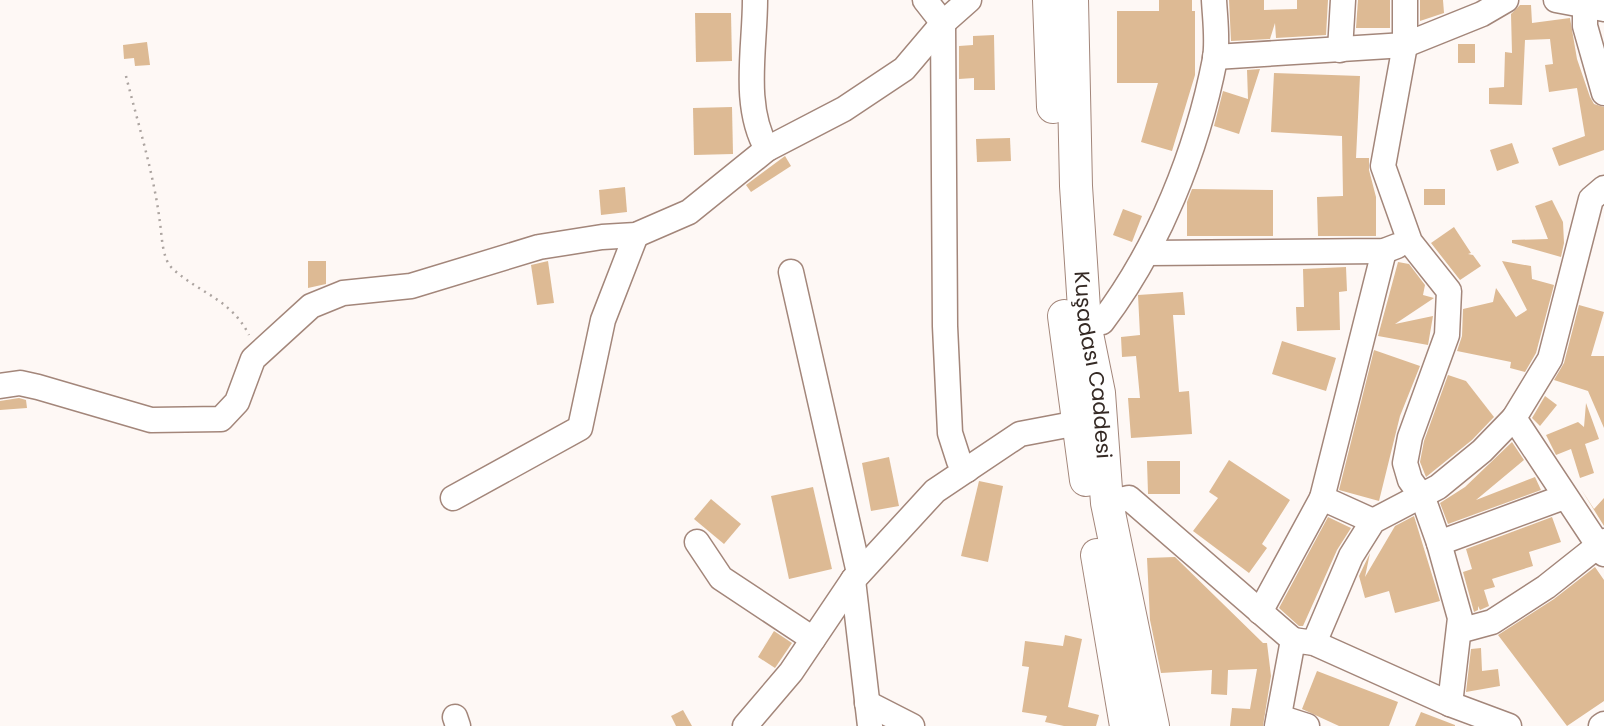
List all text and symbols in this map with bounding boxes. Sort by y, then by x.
street label: Kuşadası Caddesi [1068,270,1119,460]

